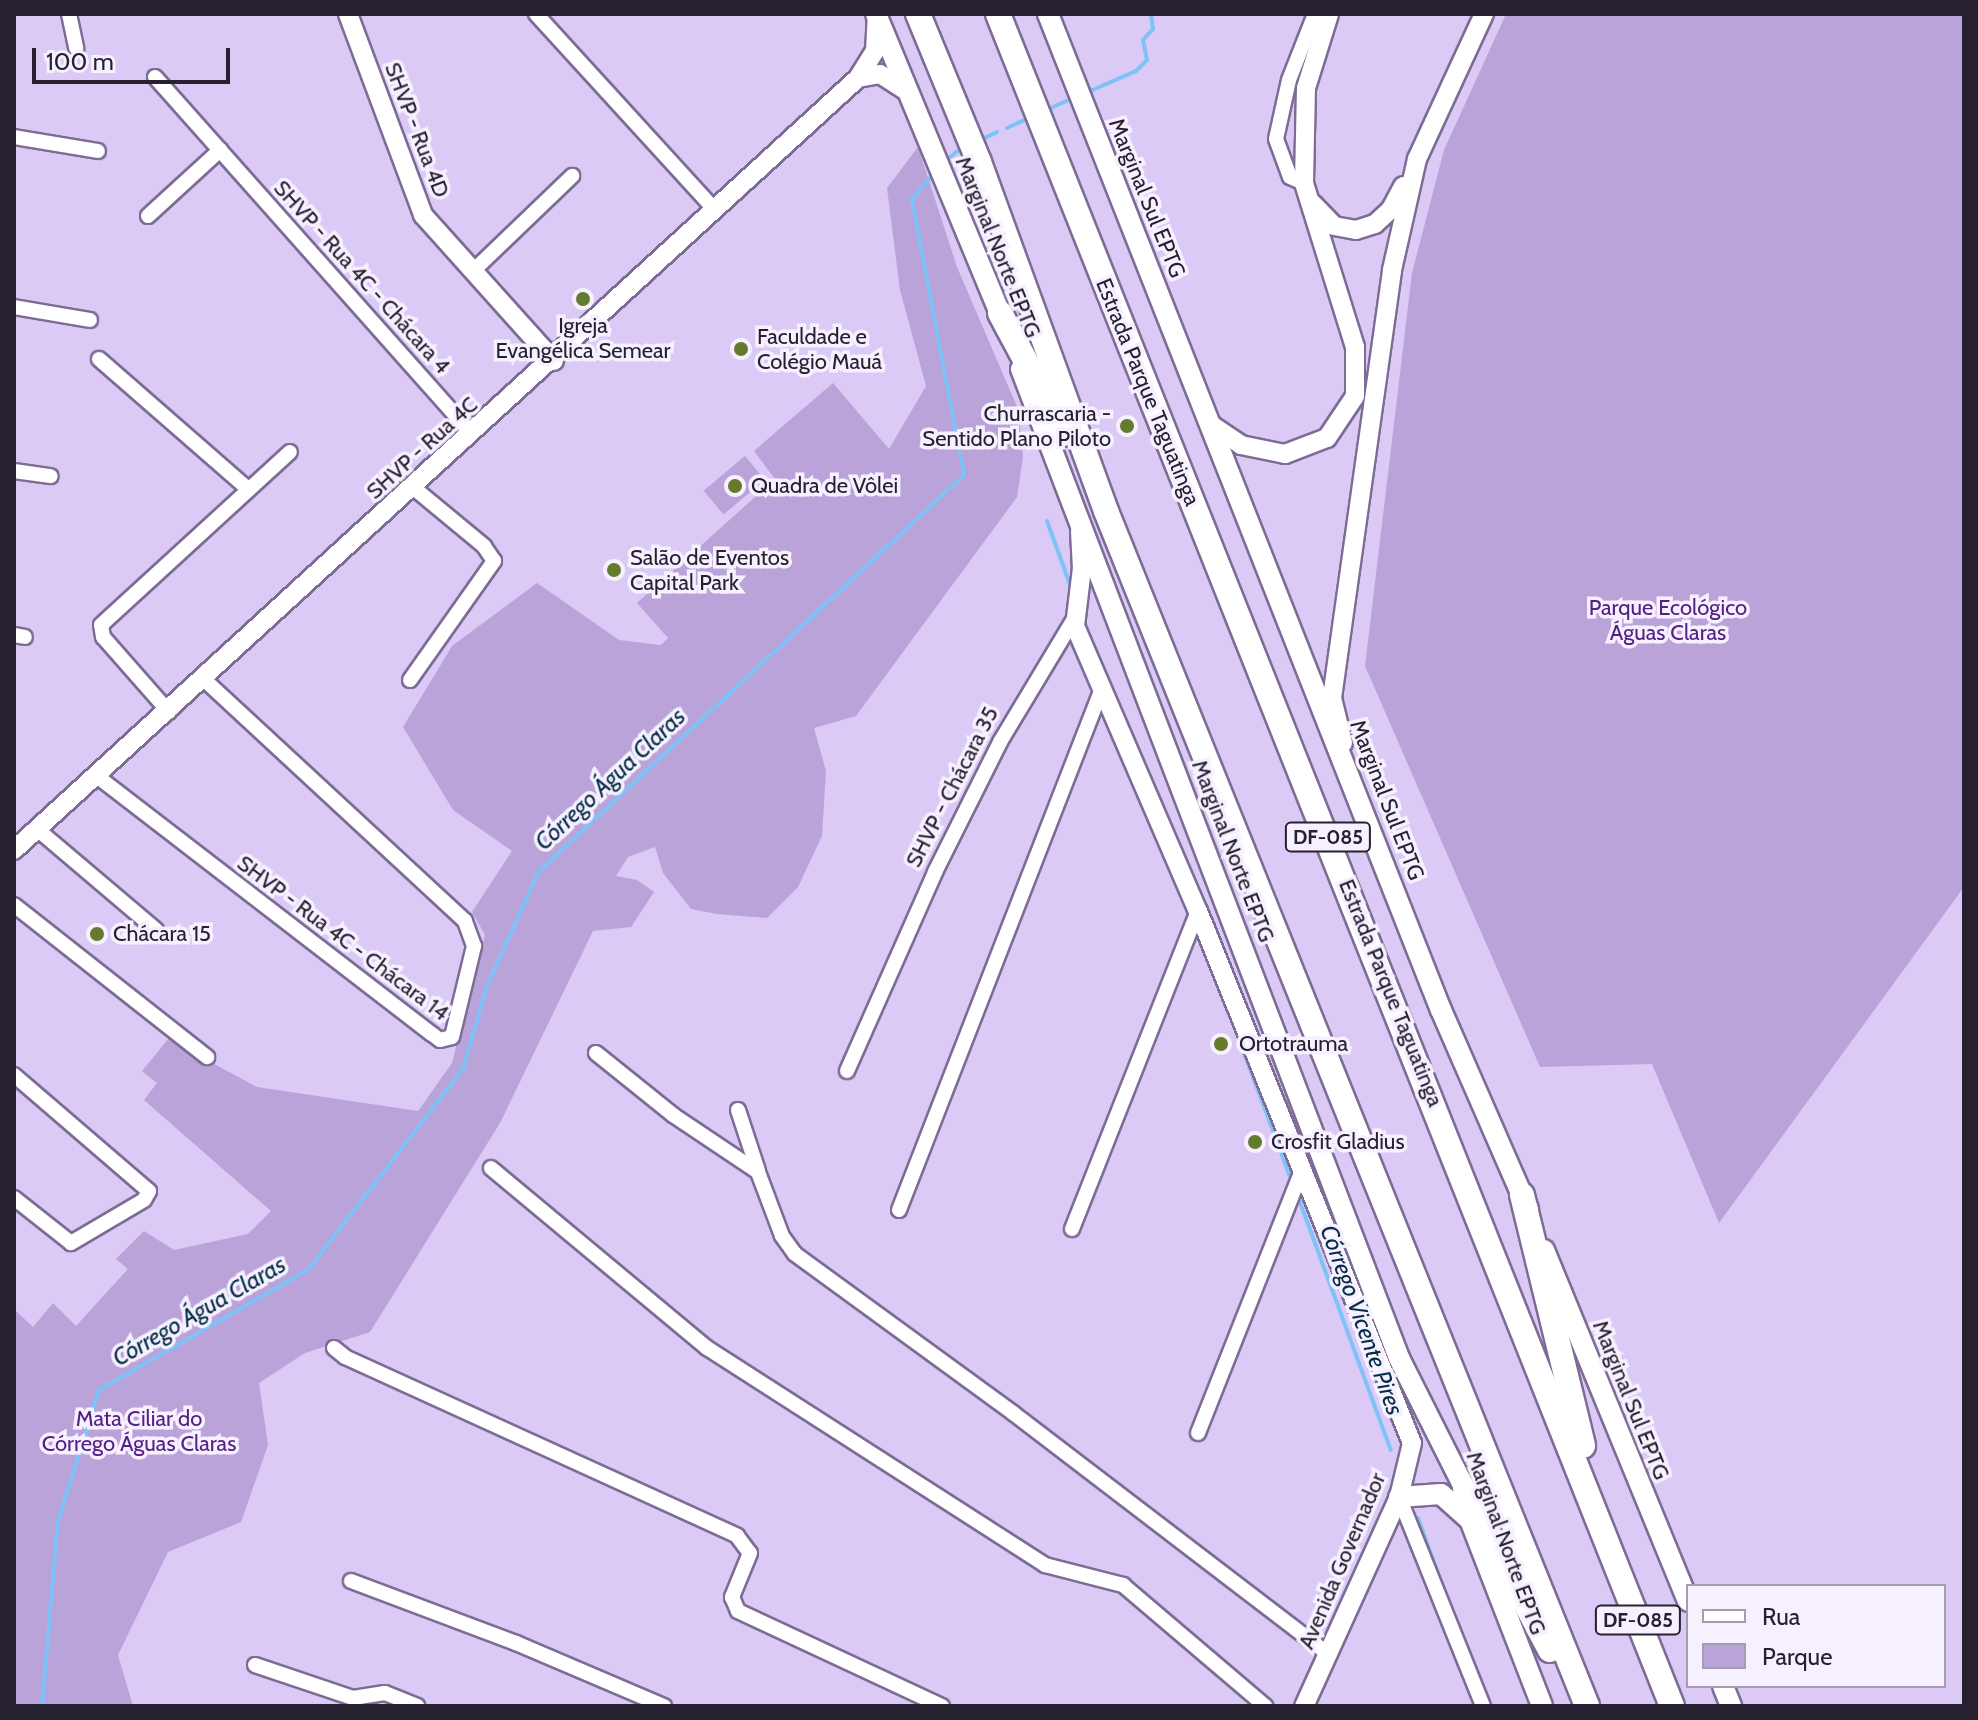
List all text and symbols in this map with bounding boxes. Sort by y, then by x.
scale bar [36,32,234,82]
text: 100 m [46,47,114,76]
street label: SHVP - Rua 4D [379,59,455,201]
street label: Marginal Sul EPTG [1103,115,1191,281]
street label: Marginal Norte EPTG [950,153,1046,341]
street label: SHVP - Rua 4C - Chácara 4 [268,175,456,379]
street label: Estrada Parque Taguatinga [1090,274,1206,510]
marker: Igreja Evangélica Semear [574,290,592,308]
place label: Igreja Evangélica Semear [495,312,671,364]
place label: Faculdade e Colégio Mauá [757,323,882,374]
marker: Faculdade e Colégio Mauá [732,340,750,358]
street label: SHVP - Rua 4C [361,391,483,505]
place label: Churrascaria - Sentido Plano Piloto [922,400,1111,452]
marker: Churrascaria - Sentido Plano Piloto [1118,417,1136,435]
place label: Quadra de Vôlei [751,473,898,499]
marker: Quadra de Vôlei [726,477,744,495]
place label: Salão de Eventos Capital Park [630,544,789,596]
marker: Salão de Eventos Capital Park [605,561,623,579]
park label: Parque Ecológico Águas Claras [1589,594,1747,646]
water label: Córrego Água Claras [529,702,691,856]
street label: SHVP - Chácara 35 [900,702,1004,872]
street label: Marginal Sul EPTG [1344,716,1430,884]
street label: Marginal Norte EPTG [1186,756,1280,946]
road number: DF-085 [1284,821,1372,853]
street label: SHVP - Rua 4C - Chácara 14 [232,850,454,1026]
street label: Estrada Parque Taguatinga [1333,875,1449,1111]
place label: Chácara 15 [113,921,211,947]
marker: Chácara 15 [88,925,106,943]
place label: Ortotrauma [1239,1031,1348,1057]
marker: Ortotrauma [1210,1033,1232,1055]
place label: Crosfit Gladius [1271,1129,1404,1155]
marker: Crosfit Gladius [1246,1133,1264,1151]
water label: Córrego Vicente Pires [1314,1221,1410,1419]
water label: Córrego Água Claras [107,1250,291,1372]
street label: Marginal Sul EPTG [1587,1317,1675,1483]
park label: Mata Ciliar do Córrego Águas Claras [42,1405,236,1456]
street label: Marginal Norte EPTG [1461,1448,1551,1638]
street label: Avenida Governador [1293,1469,1391,1653]
legend [1686,1584,1946,1688]
text: Rua [1762,1602,1800,1631]
road number: DF-085 [1594,1604,1682,1636]
text: Parque [1762,1642,1832,1671]

